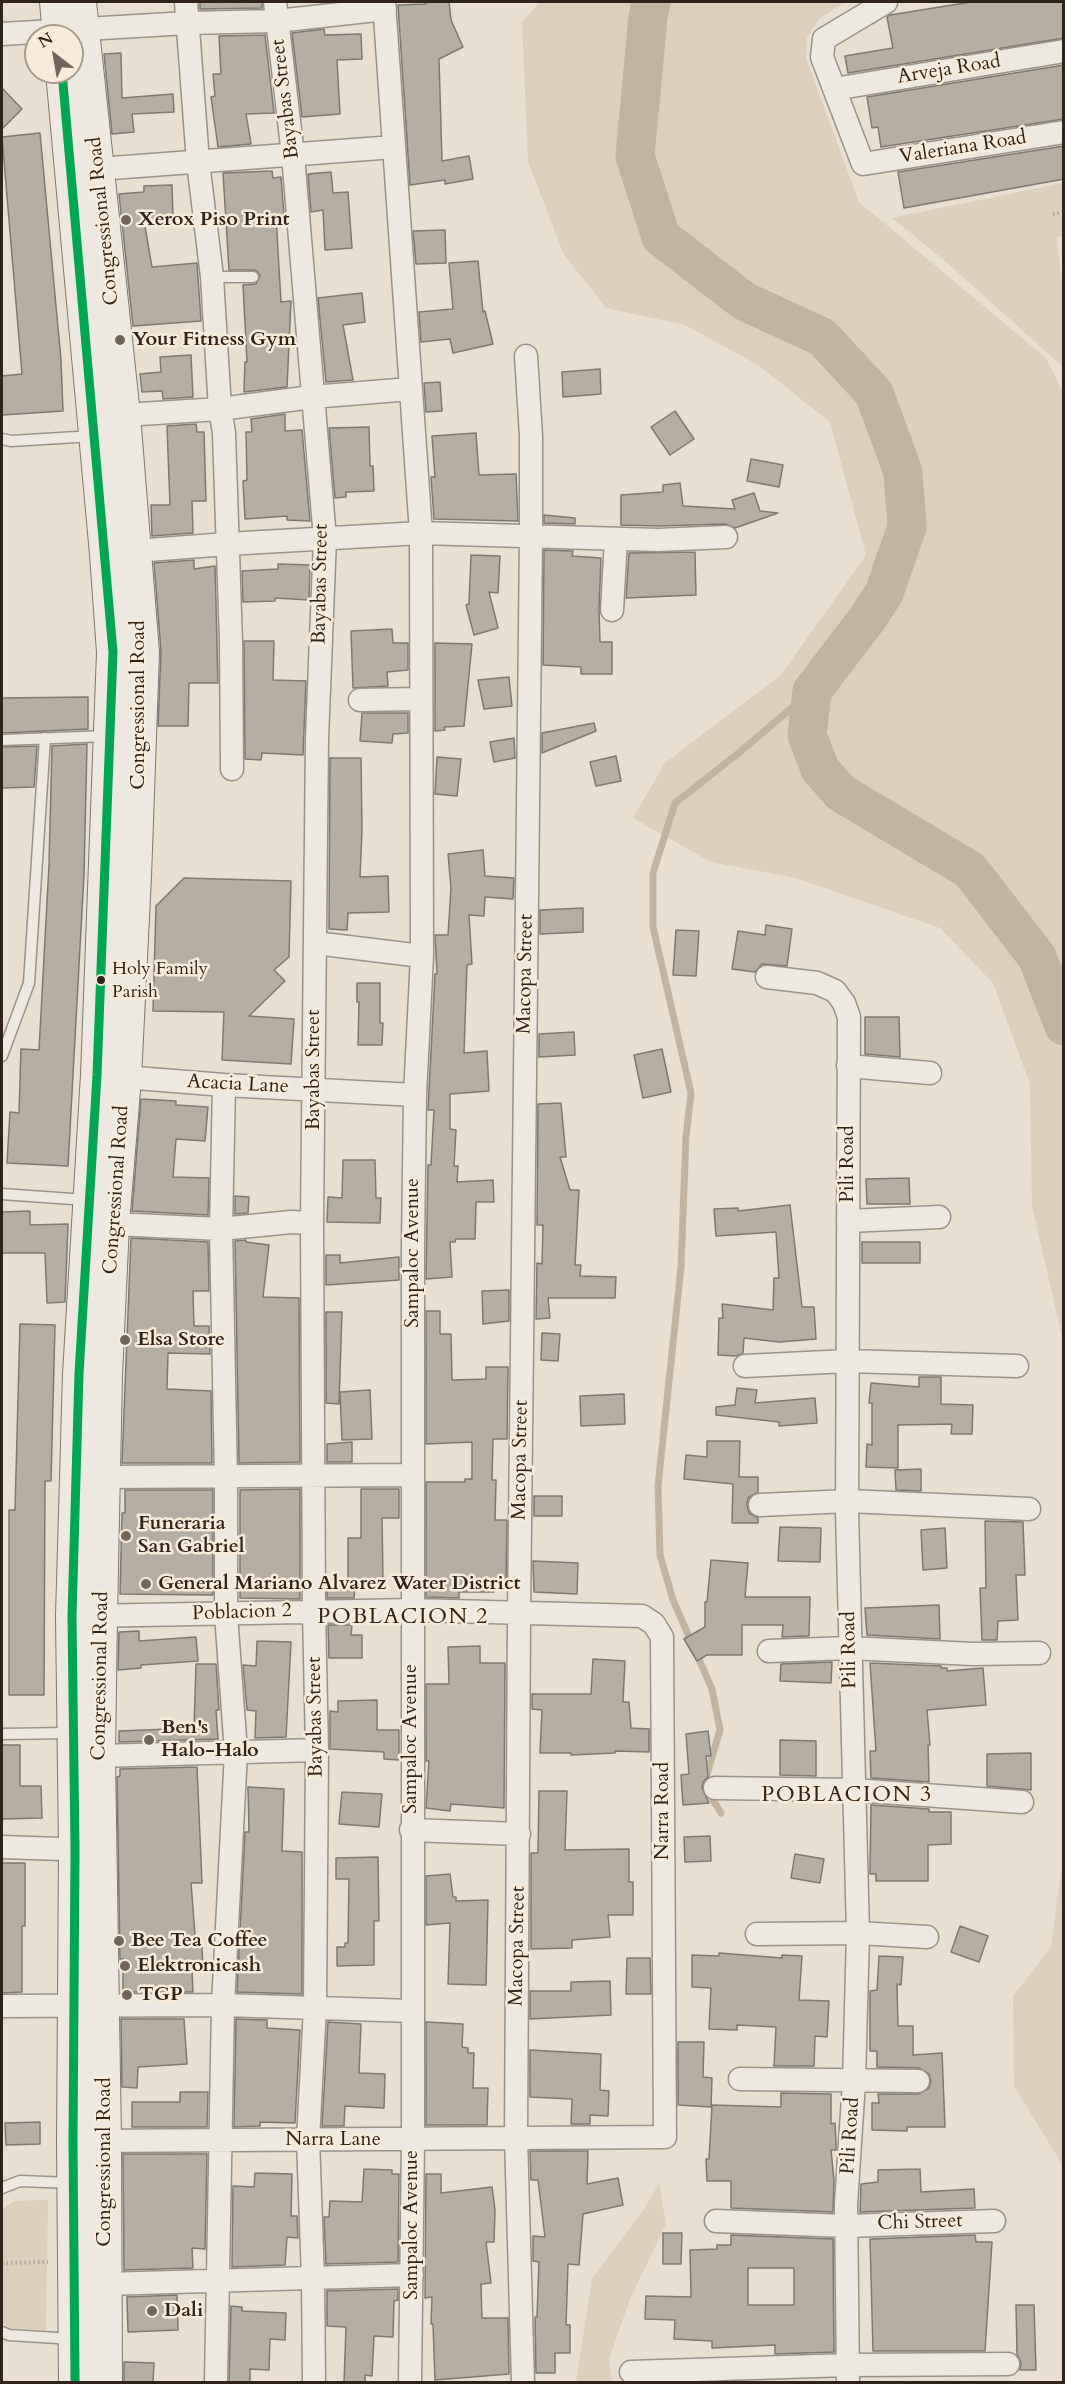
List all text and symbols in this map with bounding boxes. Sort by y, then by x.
north arrow [24,24,84,84]
text: N [34,27,57,53]
street label: Bayabas Street [267,37,305,161]
street label: Arveja Road [896,50,1002,90]
street label: Valeriana Road [898,126,1028,170]
street label: Congressional Road [83,136,125,306]
place label: Xerox Piso Print [138,208,290,232]
marker: Xerox Piso Print [119,213,133,227]
place label: Your Fitness Gym [132,328,296,352]
marker: Your Fitness Gym [113,333,127,347]
street label: Bayabas Street [308,523,334,645]
street label: Congressional Road [127,620,151,790]
street label: Macopa Street [513,914,539,1034]
place label: Holy Family Parish [112,959,208,1002]
marker: Holy Family Parish [95,974,107,986]
street label: Bayabas Street [302,1010,326,1130]
street label: Acacia Lane [186,1070,290,1100]
street label: Congressional Road [99,1105,135,1275]
street label: Pili Road [836,1125,860,1203]
street label: Sampaloc Avenue [401,1178,425,1328]
place label: Elsa Store [137,1328,225,1352]
marker: Elsa Store [118,1333,132,1347]
street label: Macopa Street [508,1400,534,1520]
place label: Funeraria San Gabriel [138,1512,245,1559]
marker: Funeraria San Gabriel [119,1529,133,1543]
place label: General Mariano Alvarez Water District [158,1572,521,1596]
marker: General Mariano Alvarez Water District [139,1577,153,1591]
street label: Congressional Road [88,1591,114,1761]
street label: Poblacion 2 [192,1599,292,1627]
district label: POBLACION 2 [317,1605,489,1631]
street label: Pili Road [837,1611,863,1689]
street label: Bayabas Street [303,1656,329,1778]
street label: Sampaloc Avenue [399,1664,423,1814]
place label: Ben's Halo-Halo [161,1716,259,1763]
marker: Ben's Halo-Halo [142,1733,156,1747]
street label: Narra Road [651,1762,675,1860]
district label: POBLACION 3 [761,1783,933,1809]
street label: Macopa Street [505,1886,531,2006]
place label: Bee Tea Coffee [131,1929,267,1953]
marker: Bee Tea Coffee [112,1934,126,1948]
place label: Elektronicash [137,1954,261,1978]
marker: Elektronicash [118,1959,132,1973]
place label: TGP [139,1983,183,2007]
marker: TGP [120,1988,134,2002]
street label: Congressional Road [93,2077,117,2247]
street label: Pili Road [836,2097,866,2175]
street label: Narra Lane [285,2128,381,2152]
street label: Sampaloc Avenue [400,2150,424,2300]
street label: Chi Street [877,2210,963,2236]
place label: Dali [164,2299,203,2323]
marker: Dali [145,2304,159,2318]

